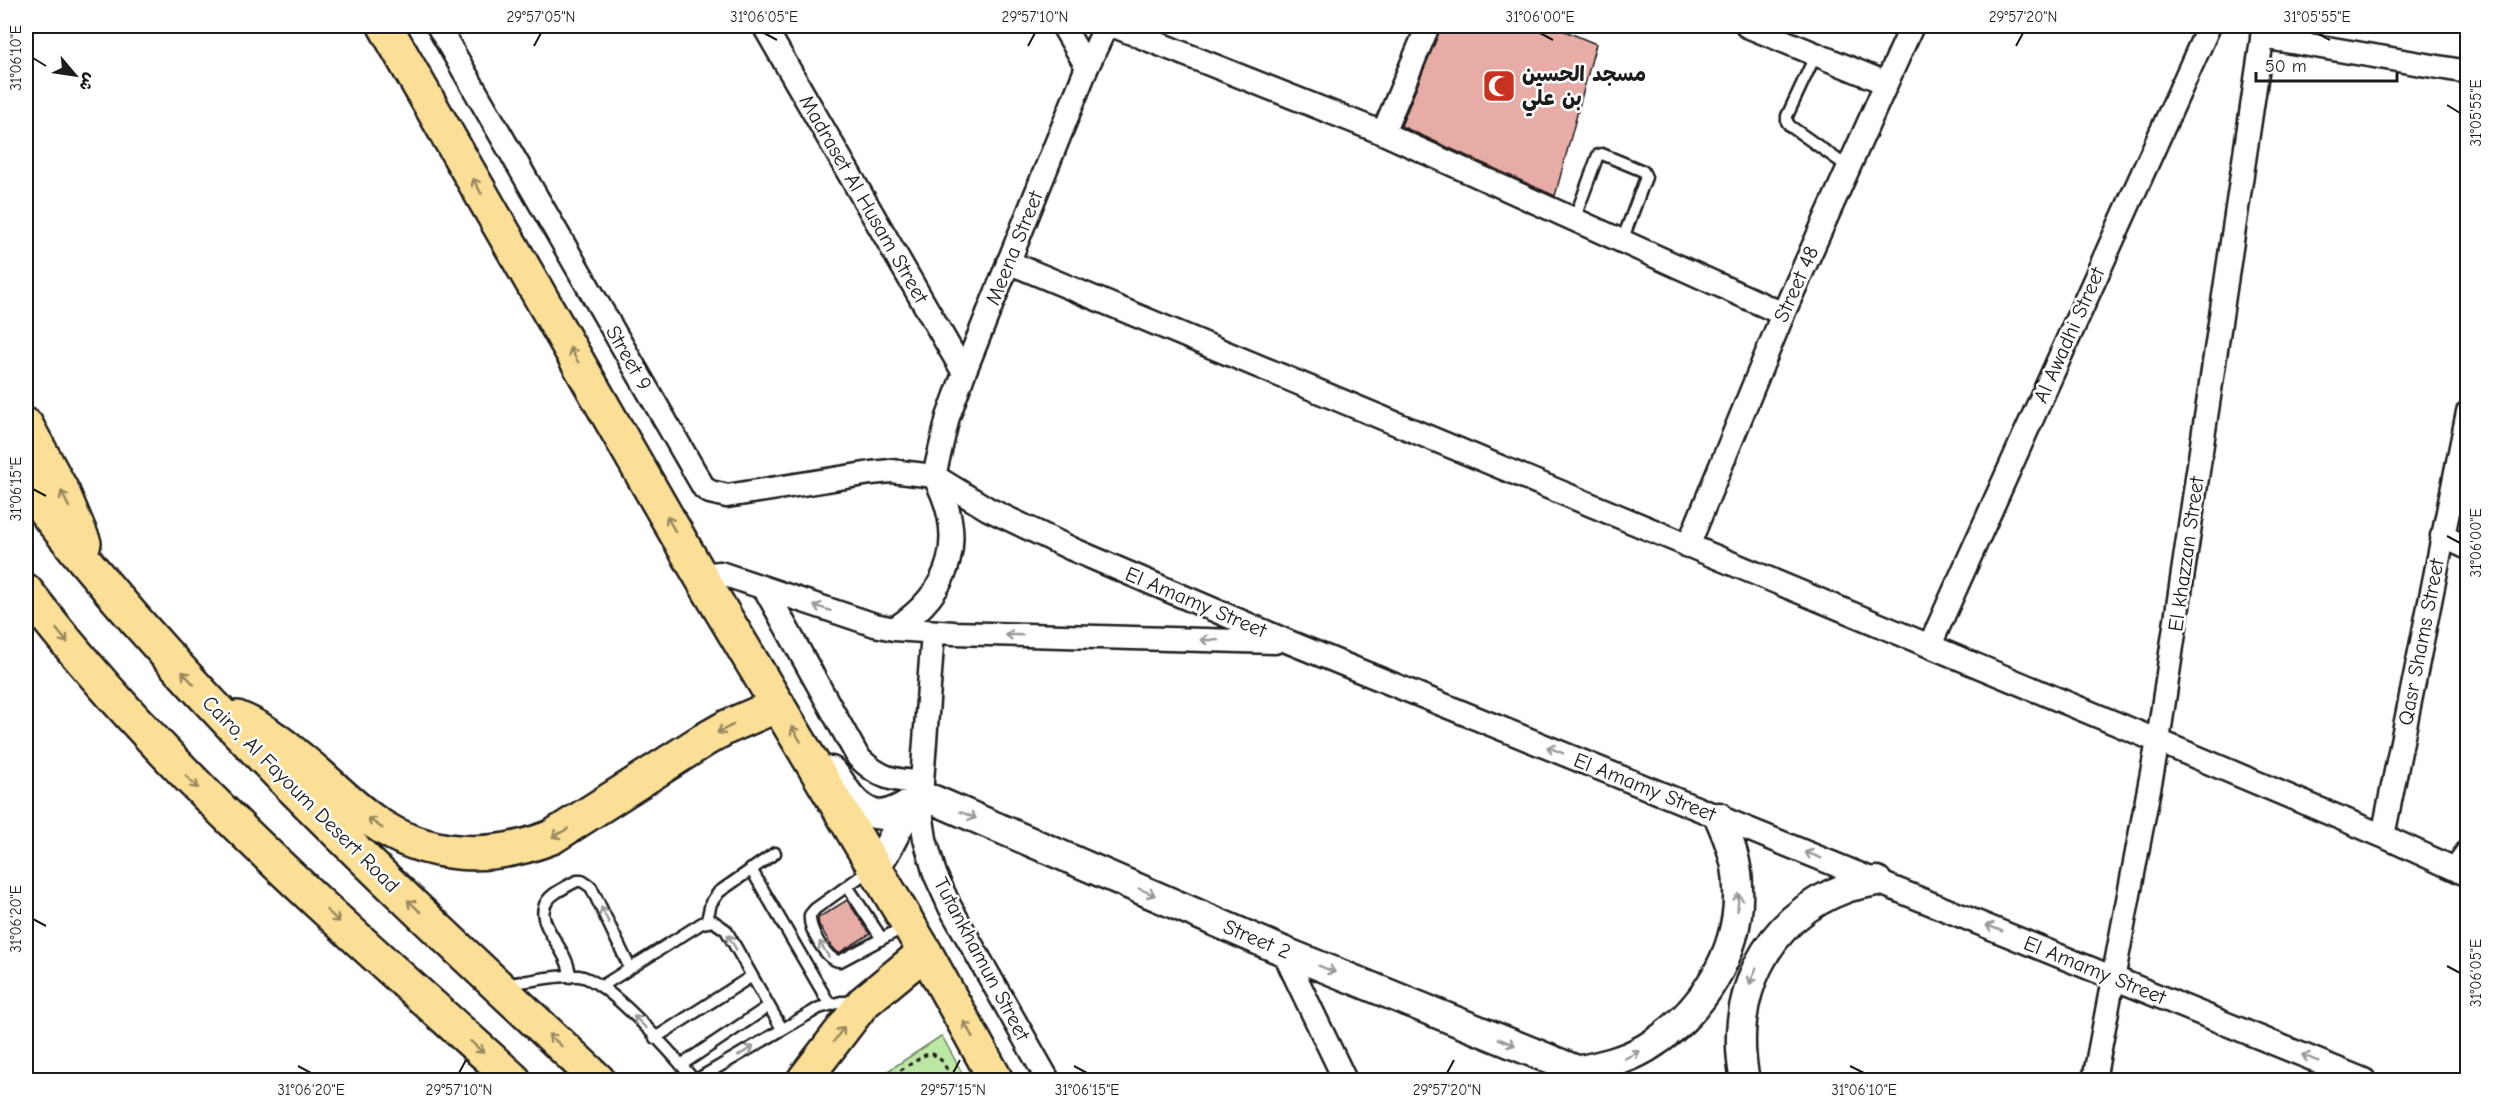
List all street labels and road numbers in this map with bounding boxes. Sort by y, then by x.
street label: Madraset Al Husam Street [794,90,934,308]
street label: Meena Street [980,187,1048,308]
street label: Street 48 [1769,242,1823,326]
street label: Al Awadhi Street [2028,263,2110,406]
street label: Street 9 [601,321,657,395]
street label: El khazzan Street [2163,474,2209,633]
street label: Qasr Shams Street [2393,556,2449,727]
street label: El Amamy Street [1122,561,1271,643]
street label: Cairo, Al Fayoum Desert Road [198,691,404,897]
street label: El Amamy Street [1570,748,1720,827]
street label: Tutankhamun Street [929,873,1036,1045]
street label: Street 2 [1220,914,1294,964]
street label: El Amamy Street [2020,931,2170,1010]

